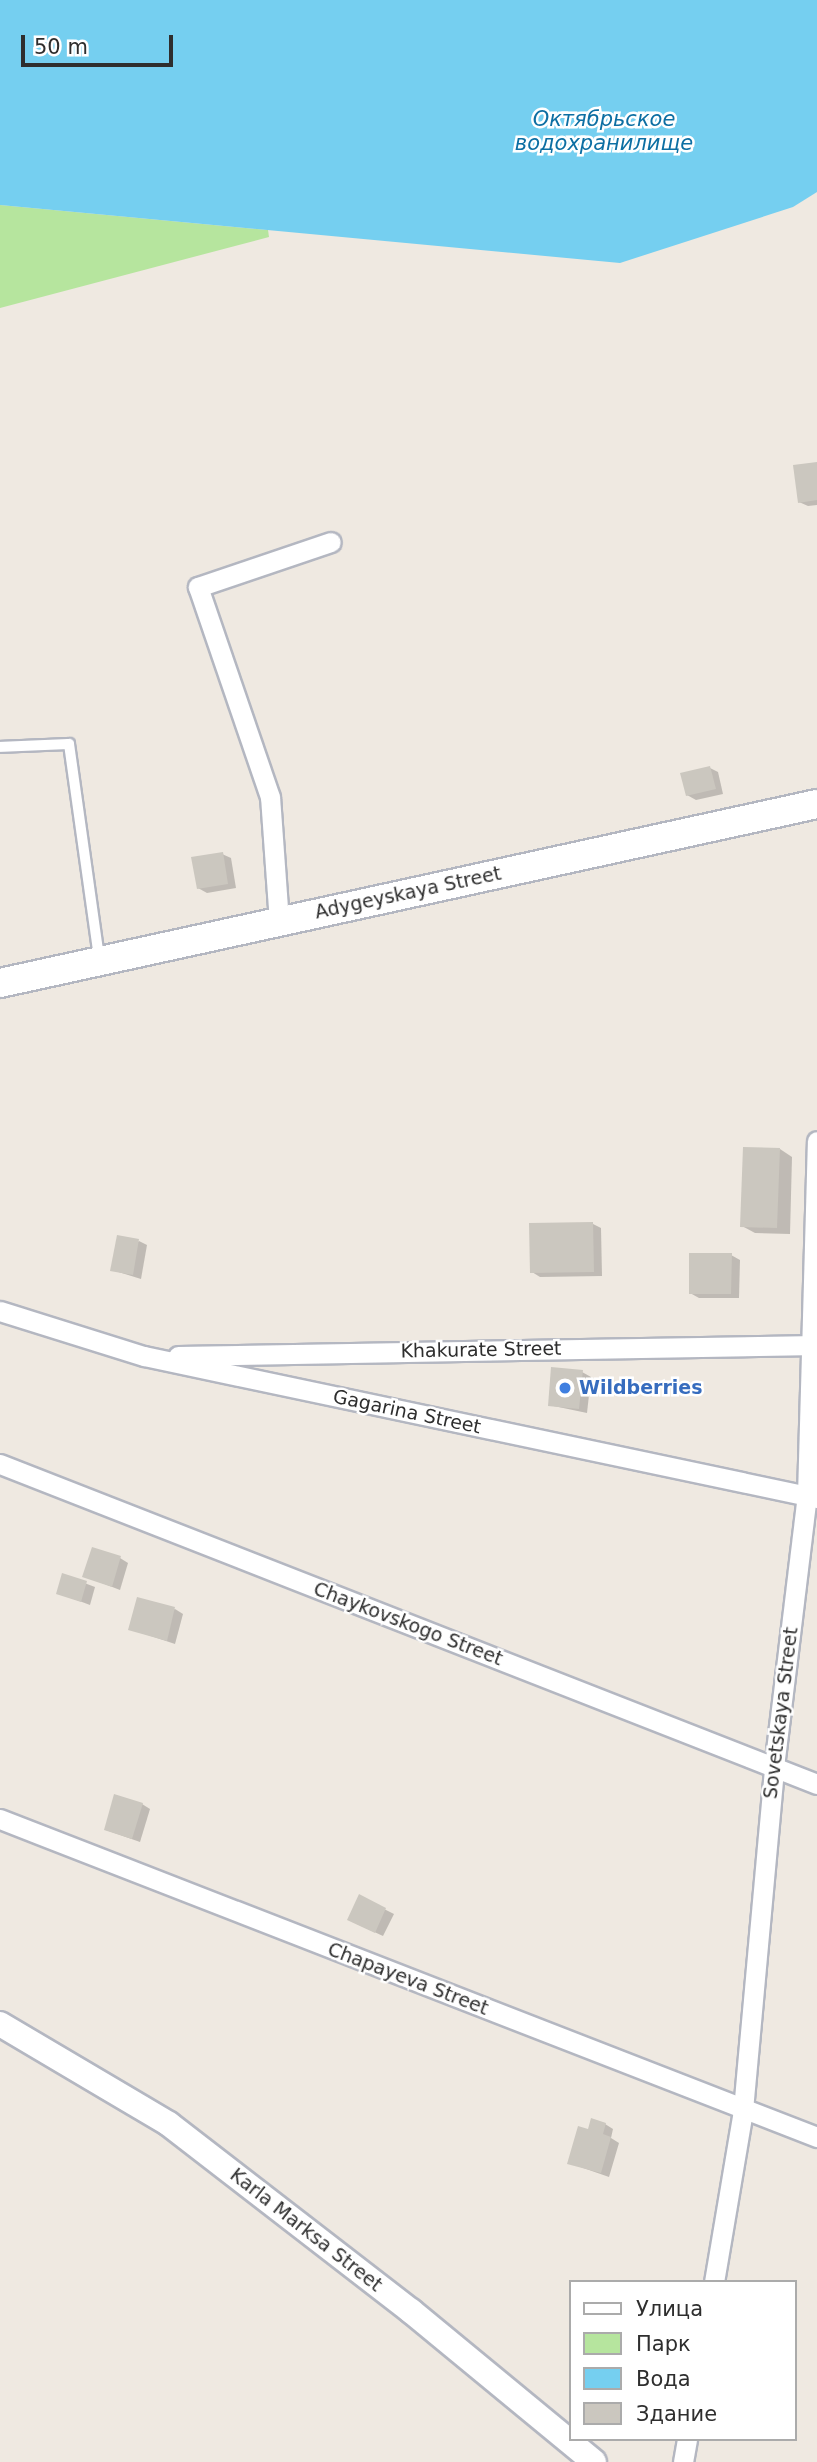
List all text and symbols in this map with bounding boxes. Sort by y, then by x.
scale bar [24,21,177,65]
text: 50 m [34,35,88,59]
water label: Октябрьское водохранилище [515,106,693,156]
street label: Adygeyskaya Street [313,862,503,924]
street label: Khakurate Street [400,1337,562,1363]
place label: Wildberries [579,1377,703,1399]
marker: Wildberries [557,1380,573,1396]
street label: Gagarina Street [331,1385,483,1439]
street label: Chaykovskogo Street [310,1577,506,1671]
street label: Sovetskaya Street [759,1626,803,1800]
street label: Chapayeva Street [324,1938,492,2020]
street label: Karla Marksa Street [225,2164,387,2296]
legend [568,2280,796,2441]
text: Улица [636,2297,703,2321]
text: Парк [636,2332,691,2356]
text: Вода [636,2367,691,2391]
text: Здание [636,2402,717,2426]

